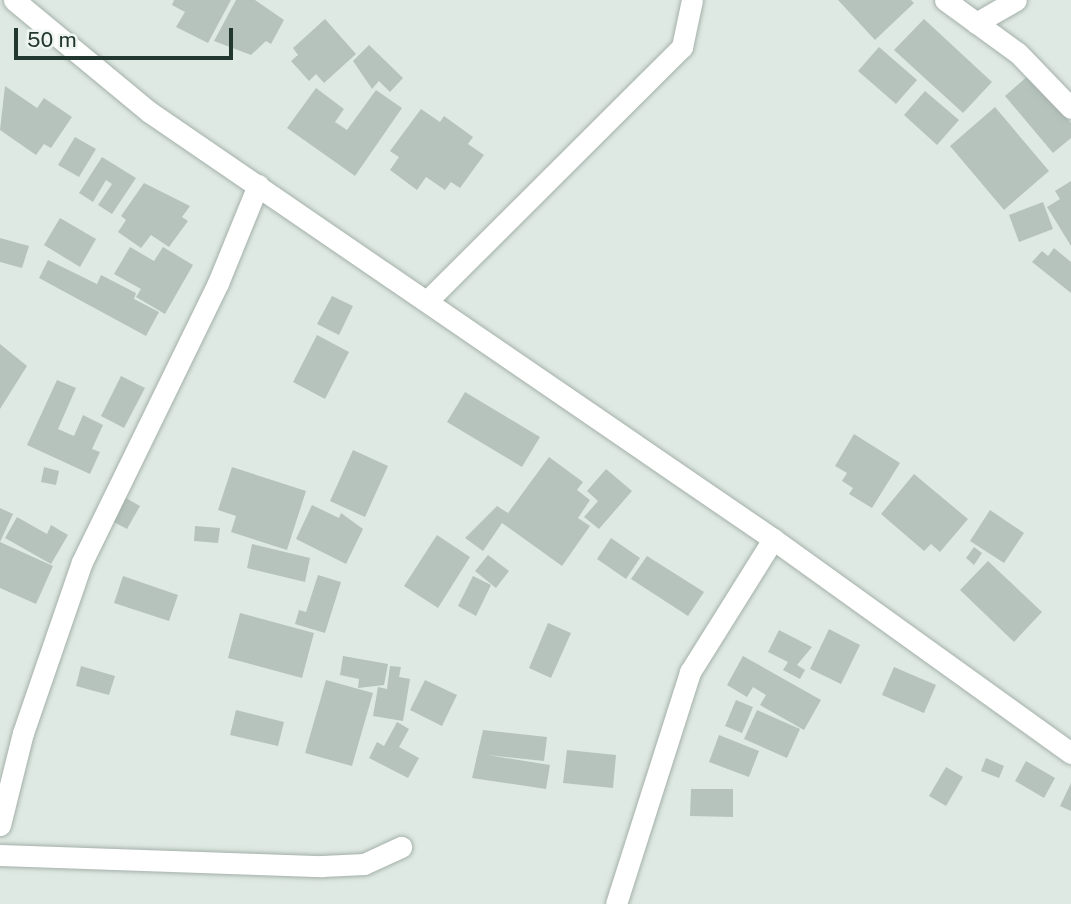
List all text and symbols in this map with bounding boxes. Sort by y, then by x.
scale bar [18,14,236,58]
text: 50 m [27,27,77,52]

